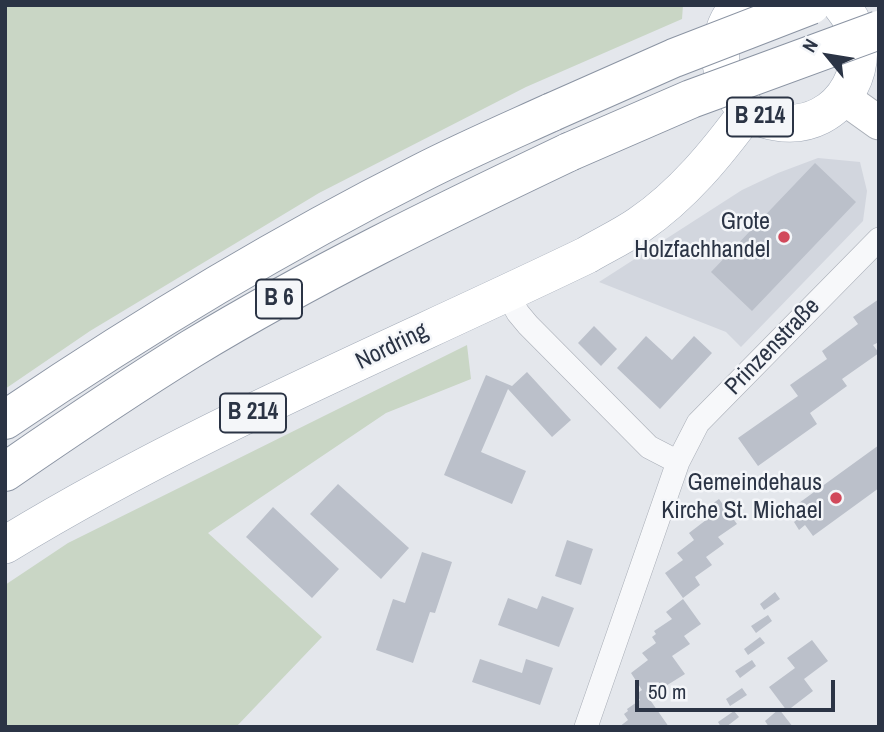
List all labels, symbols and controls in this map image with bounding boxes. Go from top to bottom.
north arrow [793,21,863,91]
text: N [796,34,824,57]
road number: B 214 [727,98,793,136]
place label: Grote Holzfachhandel [634,209,770,265]
marker: Grote Holzfachhandel [776,229,792,245]
road number: B 6 [256,280,302,318]
street label: Prinzenstraße [720,293,826,401]
street label: Nordring [351,317,433,377]
road number: B 214 [220,394,286,432]
place label: Gemeindehaus Kirche St. Michael [661,470,822,526]
marker: Gemeindehaus Kirche St. Michael [828,490,844,506]
scale bar [639,666,838,710]
text: 50 m [648,677,686,706]

